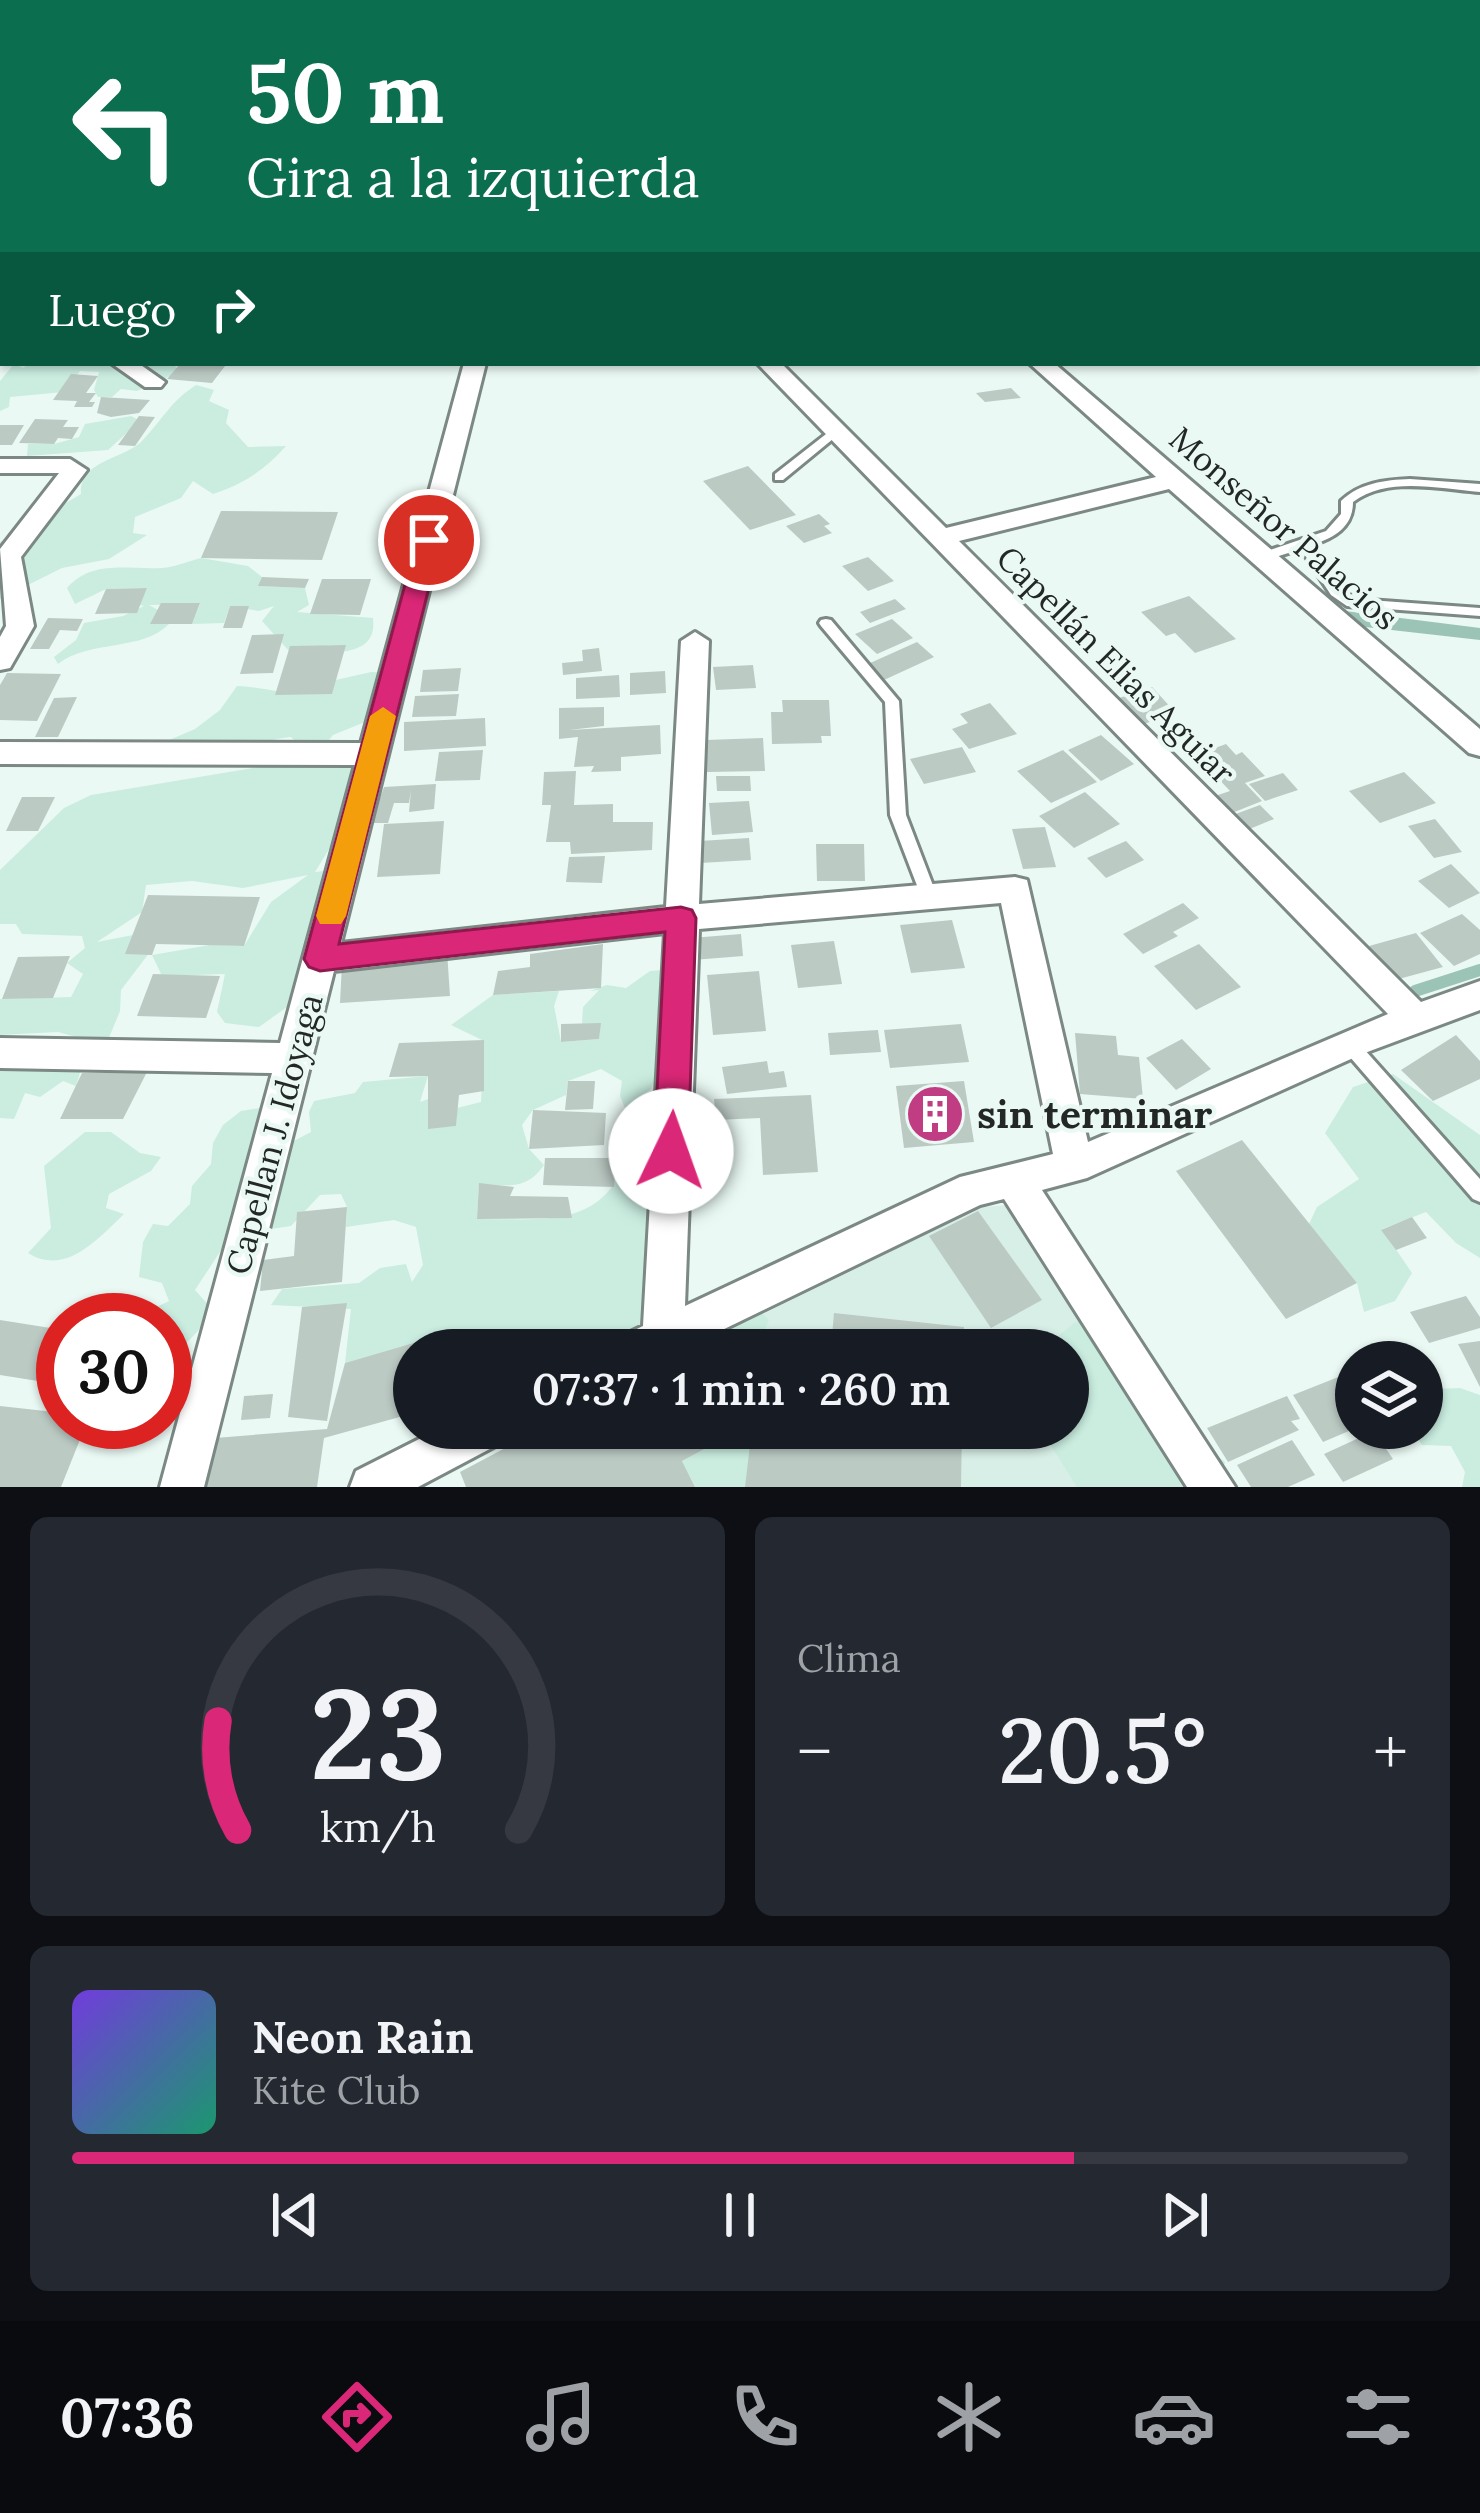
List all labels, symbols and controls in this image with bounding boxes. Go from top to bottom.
text: 50 m [246,38,444,146]
icon: left [48,48,204,204]
text: Gira a la izquierda [246,143,700,212]
icon: right [200,276,266,342]
text: Luego [48,281,176,338]
street label: Monseñor Palacios [1161,417,1407,639]
pin [378,489,480,591]
icon: arrive [396,507,462,573]
street label: Capellán Elias Aguiar [988,537,1245,794]
street label: Capellan J. Idoyaga [216,989,332,1279]
building icon: sin terminar [904,1083,966,1145]
position arrow [608,1088,734,1214]
place label: sin terminar [977,1089,1213,1139]
speed limit sign: 30 [36,1293,192,1449]
map controls [1335,1341,1443,1449]
button: layers [1335,1341,1443,1449]
text: 07:37 · 1 min · 260 m [532,1360,950,1417]
text: Clima [797,1633,901,1683]
text: 23 [309,1653,446,1813]
text: 20.5° [998,1692,1207,1808]
text: − [797,1709,832,1793]
text: + [1373,1709,1408,1793]
text: km/h [320,1798,435,1853]
text: Neon Rain [252,2008,474,2065]
text: Kite Club [252,2065,421,2115]
icon: previous [262,2182,328,2248]
icon: pause [707,2182,773,2248]
icon: next [1152,2182,1218,2248]
icon: directions [315,2375,399,2459]
icon: music [519,2375,603,2459]
icon: phone [723,2375,807,2459]
icon: climate [927,2375,1011,2459]
icon: car [1132,2375,1216,2459]
icon: filters [1336,2375,1420,2459]
text: 07:36 [60,2383,195,2452]

